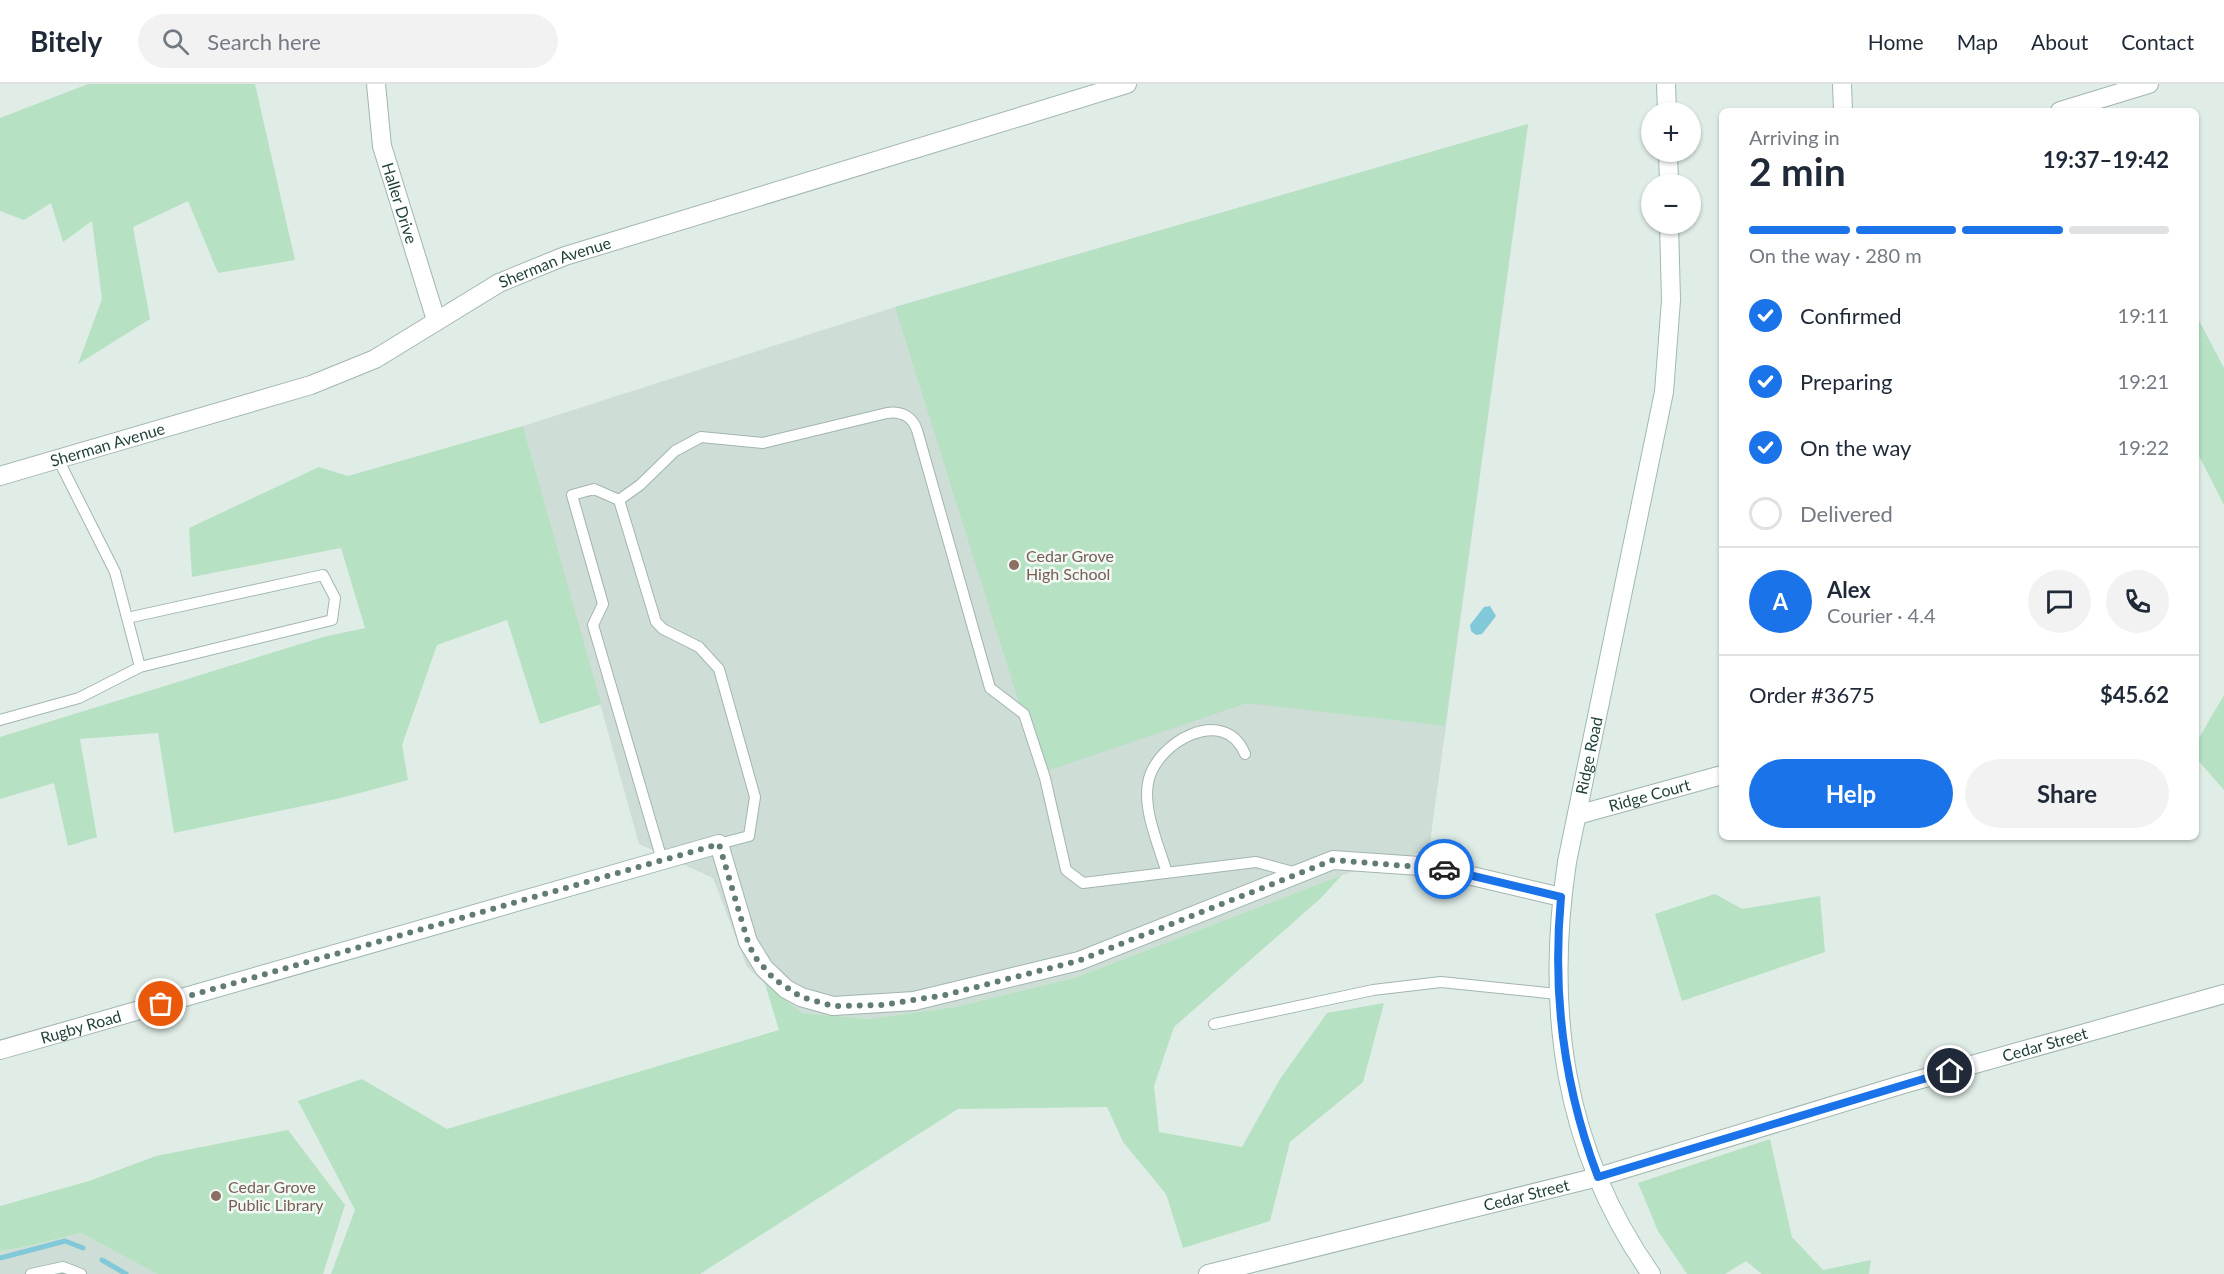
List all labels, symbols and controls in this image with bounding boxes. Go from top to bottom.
search box [138,14,558,68]
text: Bitely [30,24,102,58]
icon: search [159,25,192,58]
text: Search here [207,28,321,55]
text: Home [1868,29,1924,54]
text: Map [1957,29,1998,54]
text: About [2031,29,2088,54]
text: Contact [2121,29,2194,54]
map controls [1641,102,1701,234]
button: + [1641,102,1701,162]
text: Arriving in [1749,125,1840,149]
text: 19:37–19:42 [2043,146,2169,173]
text: 2 min [1749,148,1846,194]
street label: Haller Drive [379,160,422,246]
button: − [1641,174,1701,234]
street label: Sherman Avenue [495,233,613,291]
text: On the way · 280 m [1749,243,1922,267]
icon: check [1749,299,1782,332]
text: Confirmed [1800,302,1902,329]
text: 19:11 [2118,303,2169,327]
icon: check [1749,365,1782,398]
text: Preparing [1800,368,1892,395]
text: 19:21 [2118,369,2169,393]
street label: Sherman Avenue [48,418,167,470]
icon: check [1749,431,1782,464]
text: On the way [1800,434,1911,461]
text: 19:22 [2118,435,2169,459]
text: Delivered [1800,500,1893,527]
place label: Cedar Grove High School [1026,546,1114,583]
marker: Cedar Grove High School [1007,558,1021,572]
button: chat [2028,570,2091,633]
button: phone [2106,570,2169,633]
text: Alex [1827,576,1871,603]
text: A [1773,588,1788,615]
text: Courier · 4.4 [1827,603,1936,627]
text: Order #3675 [1749,681,1875,708]
text: $45.62 [2100,681,2169,708]
street label: Ridge Road [1571,715,1606,796]
button: Help [1749,759,1953,828]
button: Share [1965,759,2169,828]
street label: Ridge Court [1606,774,1692,815]
courier [1414,839,1474,899]
icon: car [1428,853,1461,886]
pin [135,978,186,1029]
icon: bag [144,987,177,1020]
street label: Rugby Road [38,1006,123,1047]
street label: Cedar Street [2000,1023,2090,1065]
pin [1924,1045,1975,1096]
icon: home [1933,1054,1966,1087]
street label: Cedar Street [1481,1174,1571,1214]
place label: Cedar Grove Public Library [228,1177,324,1214]
marker: Cedar Grove Public Library [209,1189,223,1203]

